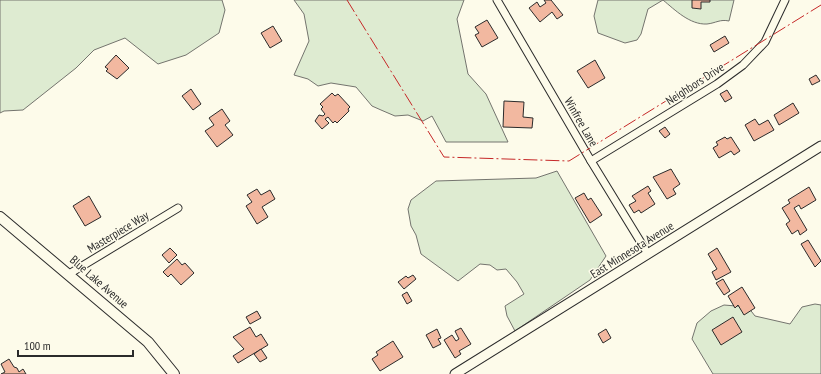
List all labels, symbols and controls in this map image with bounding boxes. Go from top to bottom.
street label: Neighbors Drive [663,59,727,108]
street label: Winfree Lane [561,94,602,149]
street label: Masterpiece Way [84,207,152,256]
street label: East Minnesota Avenue [587,218,676,281]
street label: Blue Lake Avenue [67,252,132,311]
scale bar [18,332,133,358]
text: 100 m [24,338,51,353]

